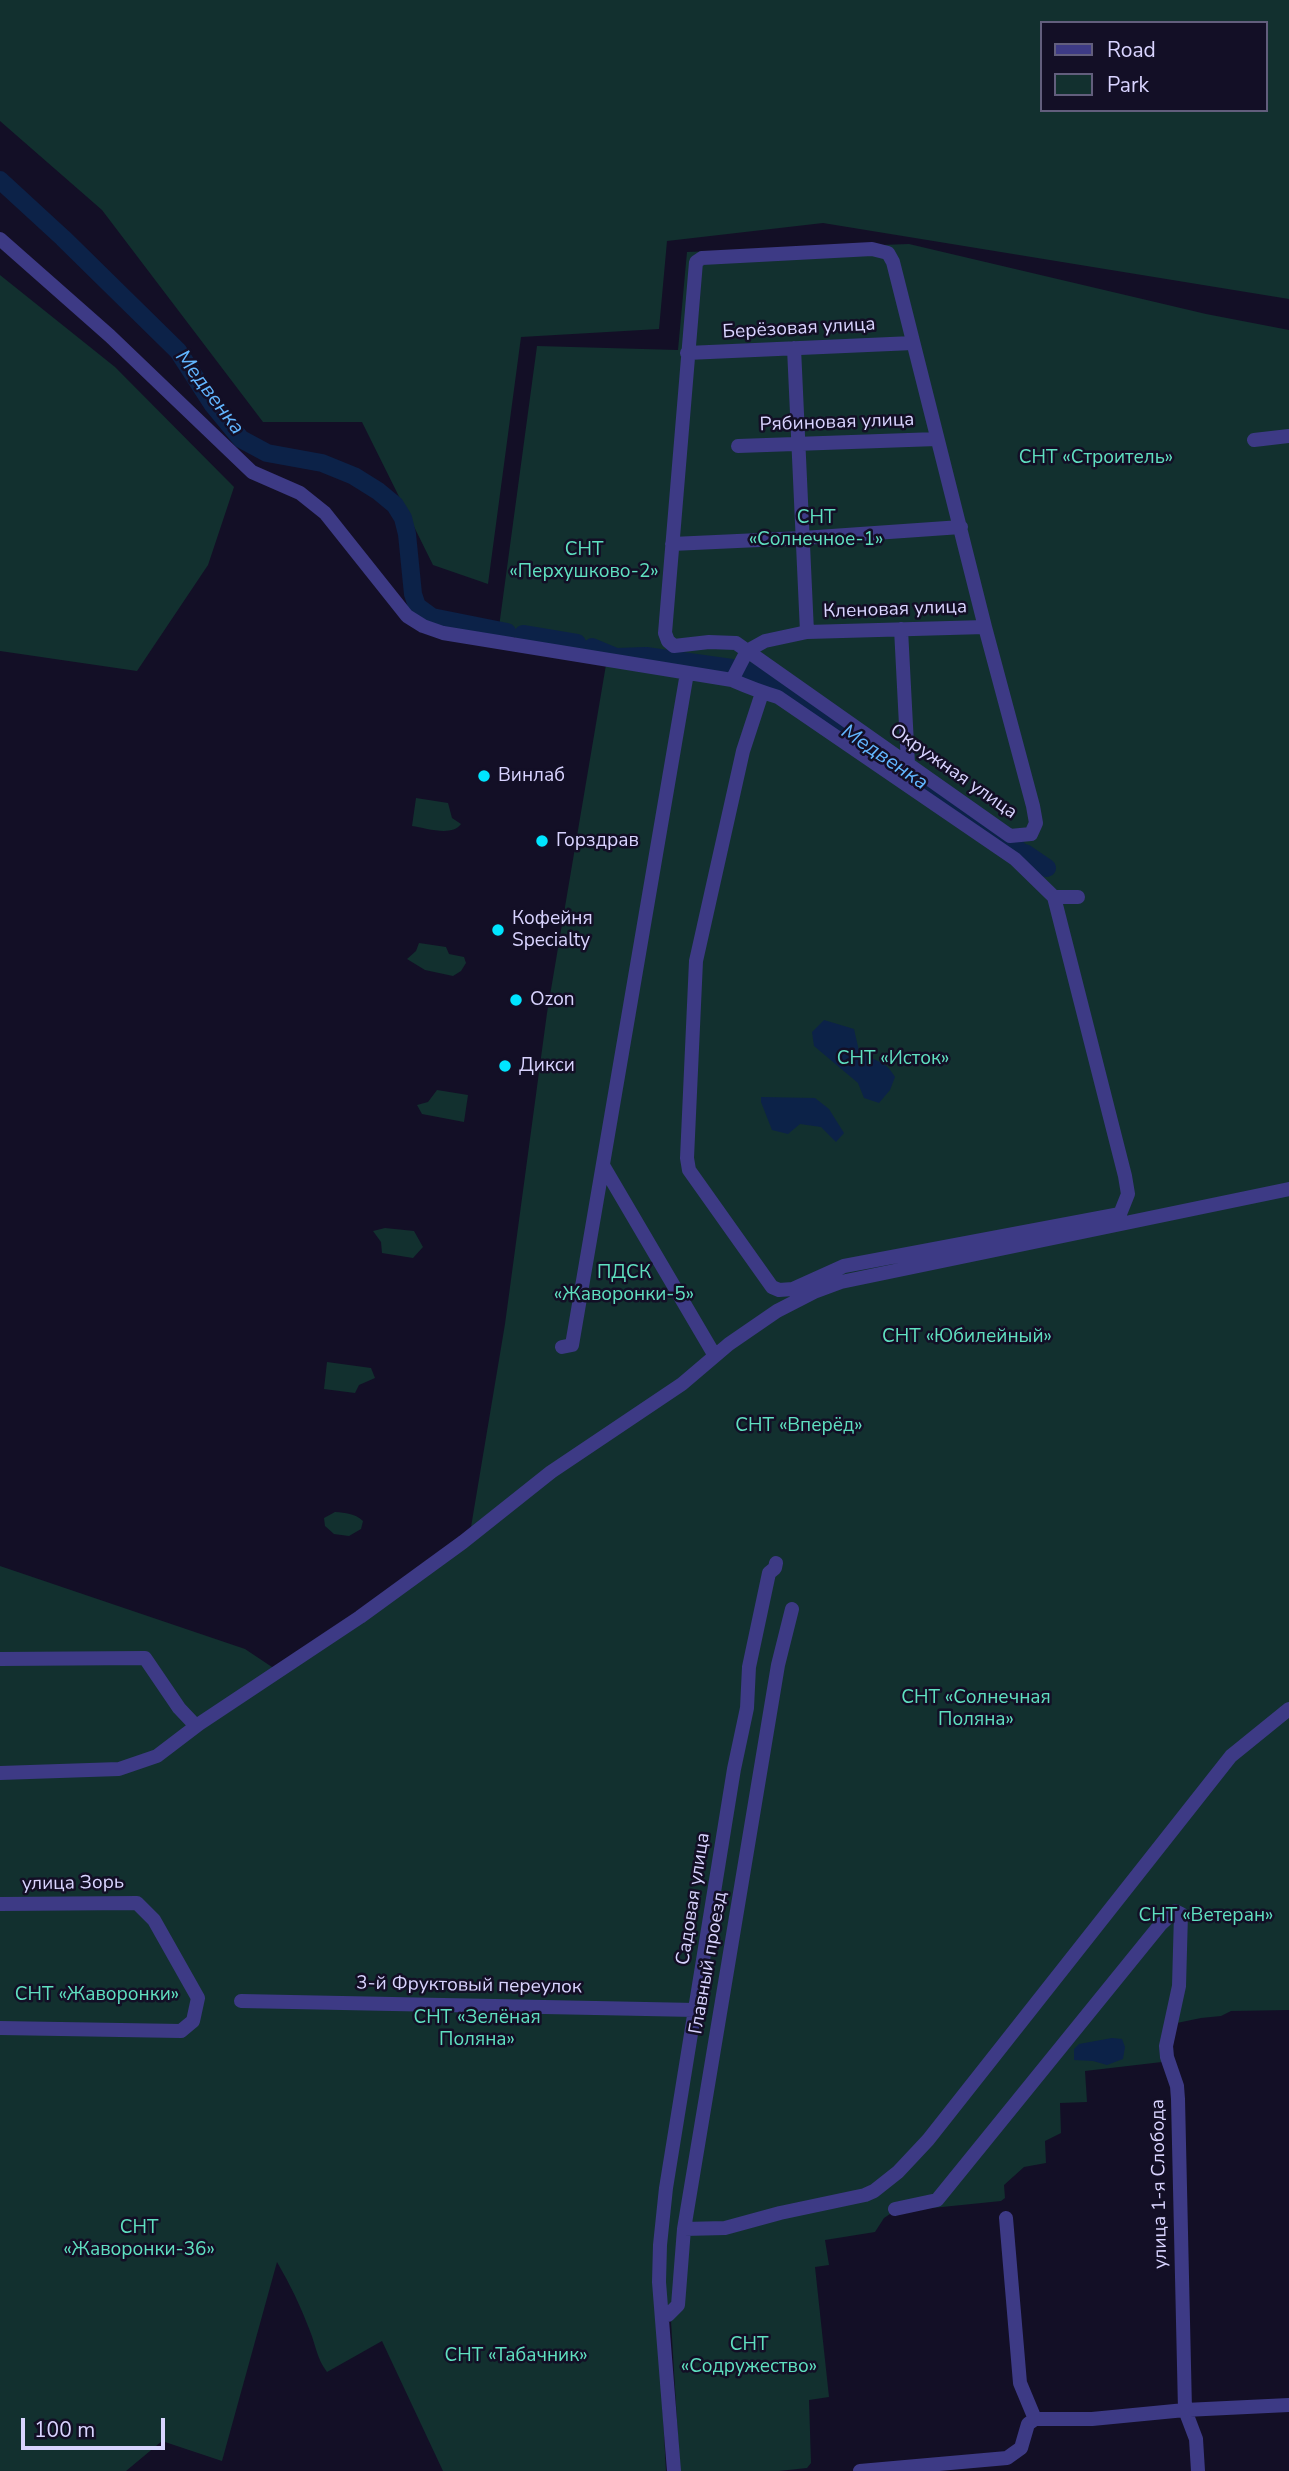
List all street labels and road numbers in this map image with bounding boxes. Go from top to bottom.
street label: Берёзовая улица [722,314,876,344]
street label: Рябиновая улица [759,409,915,437]
street label: Кленовая улица [823,596,967,624]
street label: Окружная улица [885,720,1021,824]
street label: Садовая улица [672,1831,716,1967]
street label: улица Зорь [22,1872,124,1896]
street label: Главный проезд [685,1890,733,2036]
street label: 3-й Фруктовый переулок [356,1973,582,1999]
street label: улица 1-я Слобода [1147,2099,1173,2269]

